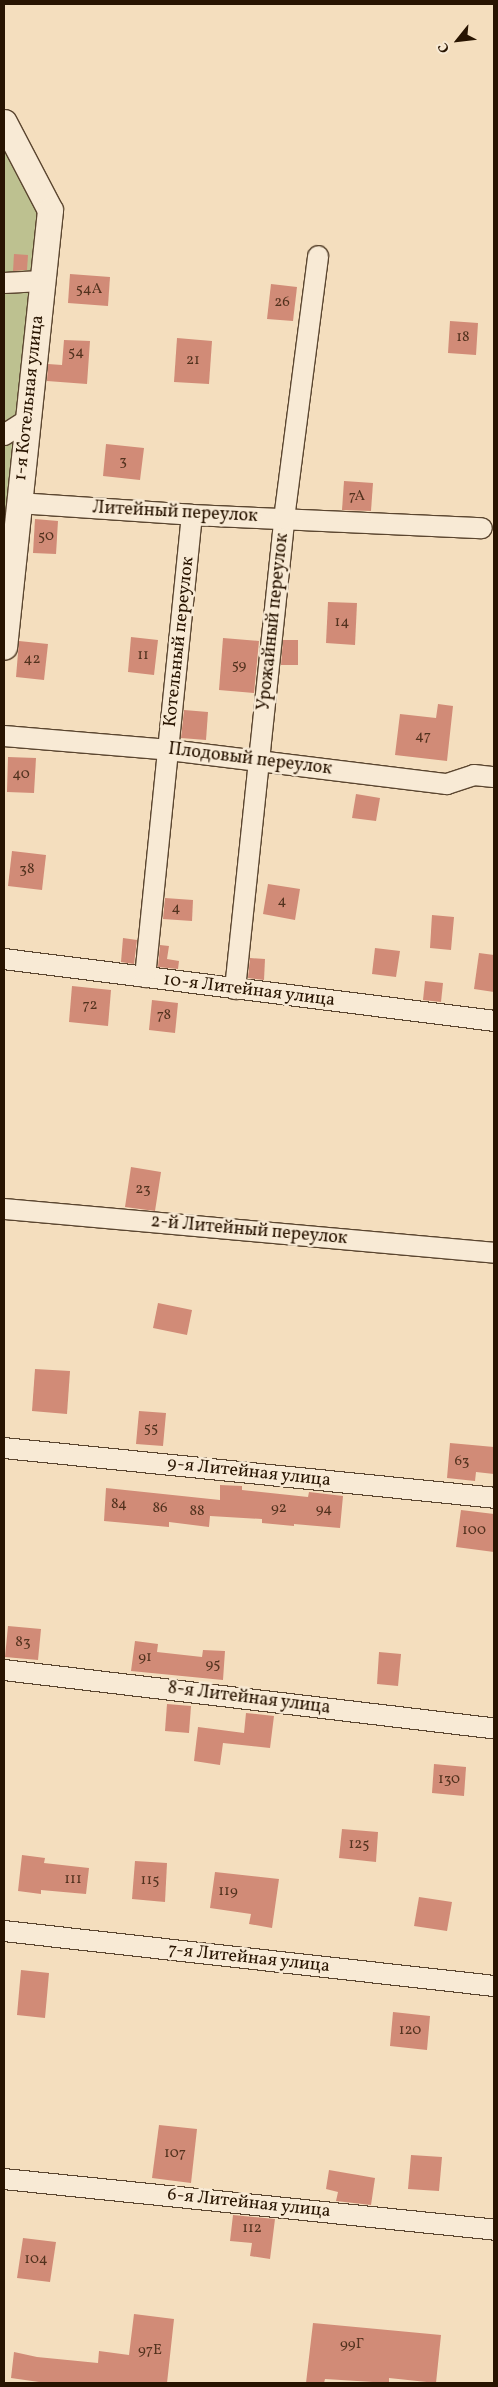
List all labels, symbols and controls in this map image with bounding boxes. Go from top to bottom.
north arrow [433,15,483,65]
text: С [434,39,455,56]
house number: 54А [76,281,102,299]
house number: 26 [274,294,290,312]
street label: 1-я Котельная улица [11,314,49,482]
house number: 18 [456,329,470,347]
house number: 54 [68,344,84,362]
house number: 21 [186,352,200,370]
house number: 3 [119,453,127,471]
house number: 7А [349,488,365,506]
street label: Литейный переулок [92,498,258,528]
house number: 50 [38,528,54,546]
street label: Урожайный переулок [254,532,294,712]
street label: Котельный переулок [160,556,200,728]
house number: 14 [335,614,349,632]
house number: 11 [137,647,149,665]
house number: 42 [23,651,41,669]
house number: 59 [232,657,246,675]
house number: 47 [415,728,431,746]
street label: Плодовый переулок [167,739,333,781]
house number: 40 [12,766,30,784]
house number: 38 [19,861,35,879]
house number: 4 [278,893,286,911]
house number: 4 [172,900,180,918]
street label: 10-я Литейная улица [162,970,336,1012]
house number: 72 [82,997,98,1015]
house number: 78 [157,1007,171,1025]
house number: 23 [135,1181,151,1199]
street label: 2-й Литейный переулок [150,1212,348,1250]
house number: 55 [144,1420,158,1438]
house number: 63 [454,1453,470,1471]
street label: 9-я Литейная улица [166,1454,332,1492]
house number: 84 [111,1496,127,1514]
house number: 86 [152,1500,168,1518]
house number: 92 [271,1500,287,1518]
house number: 94 [316,1501,332,1519]
house number: 88 [189,1503,205,1521]
house number: 100 [462,1522,486,1540]
house number: 83 [15,1634,31,1652]
house number: 91 [138,1649,152,1667]
house number: 95 [206,1656,220,1674]
street label: 8-я Литейная улица [166,1678,332,1720]
house number: 130 [438,1771,460,1789]
house number: 125 [348,1836,370,1854]
house number: 111 [64,1871,82,1889]
house number: 115 [141,1872,159,1890]
house number: 119 [218,1883,238,1901]
street label: 7-я Литейная улица [167,1940,331,1978]
house number: 120 [399,2022,421,2040]
house number: 107 [164,2145,186,2163]
street label: 6-я Литейная улица [166,2185,332,2223]
house number: 112 [242,2220,262,2238]
house number: 104 [24,2251,48,2269]
house number: 99Г [340,2336,364,2354]
house number: 97Е [138,2342,162,2360]

